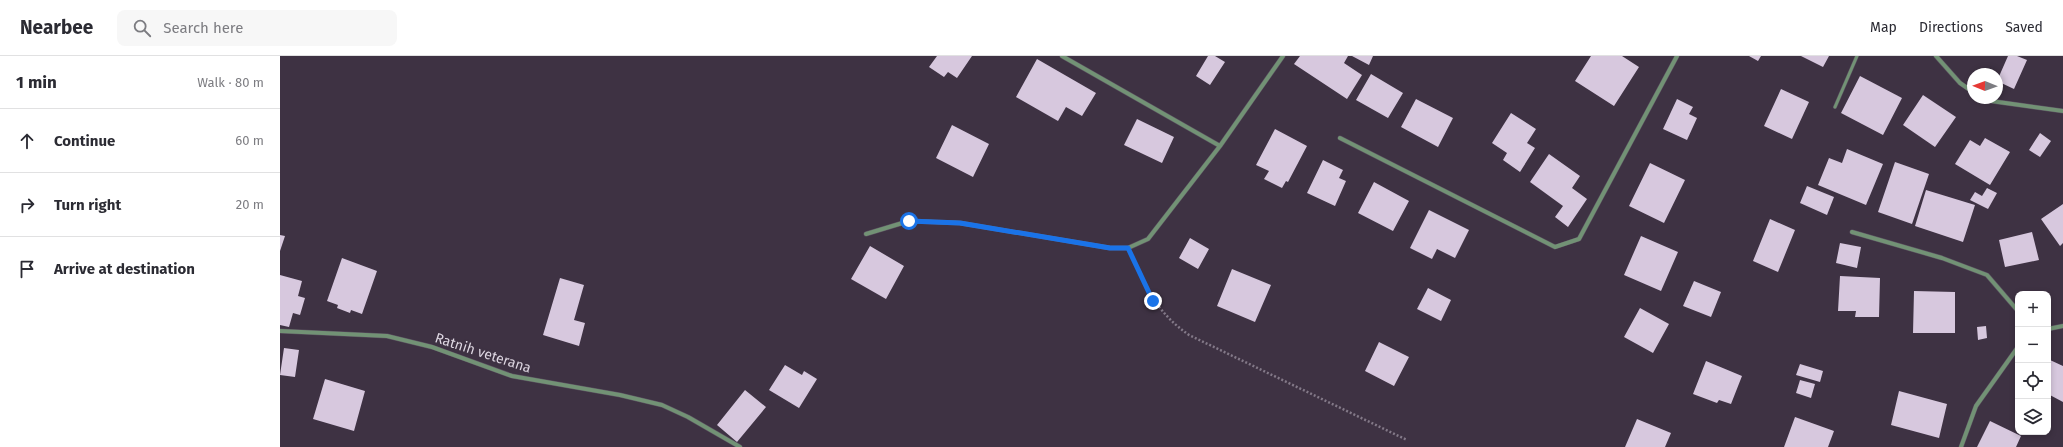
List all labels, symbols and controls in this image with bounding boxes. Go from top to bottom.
search box [117,10,397,46]
text: Nearbee [20,16,93,39]
icon: search [131,17,153,39]
text: Search here [163,19,243,37]
text: Map [1870,19,1897,36]
text: Directions [1919,19,1983,36]
text: Saved [2005,19,2043,36]
north arrow [1967,68,2003,104]
text: 1 min [16,72,57,93]
text: Walk · 80 m [197,75,264,90]
icon: ahead [16,130,38,152]
text: Continue [54,132,115,150]
text: 60 m [235,133,264,148]
icon: right [16,194,38,216]
text: Turn right [54,196,121,214]
text: 20 m [236,197,264,212]
route start [900,212,918,230]
icon: arrive [16,258,38,280]
text: Arrive at destination [54,260,195,278]
map controls [2015,291,2051,435]
button: + [2015,291,2051,327]
route end [1144,292,1162,310]
button: − [2015,327,2051,363]
street label: Ratnih veterana [433,329,533,377]
button: locate [2015,363,2051,399]
button: layers [2015,399,2051,435]

